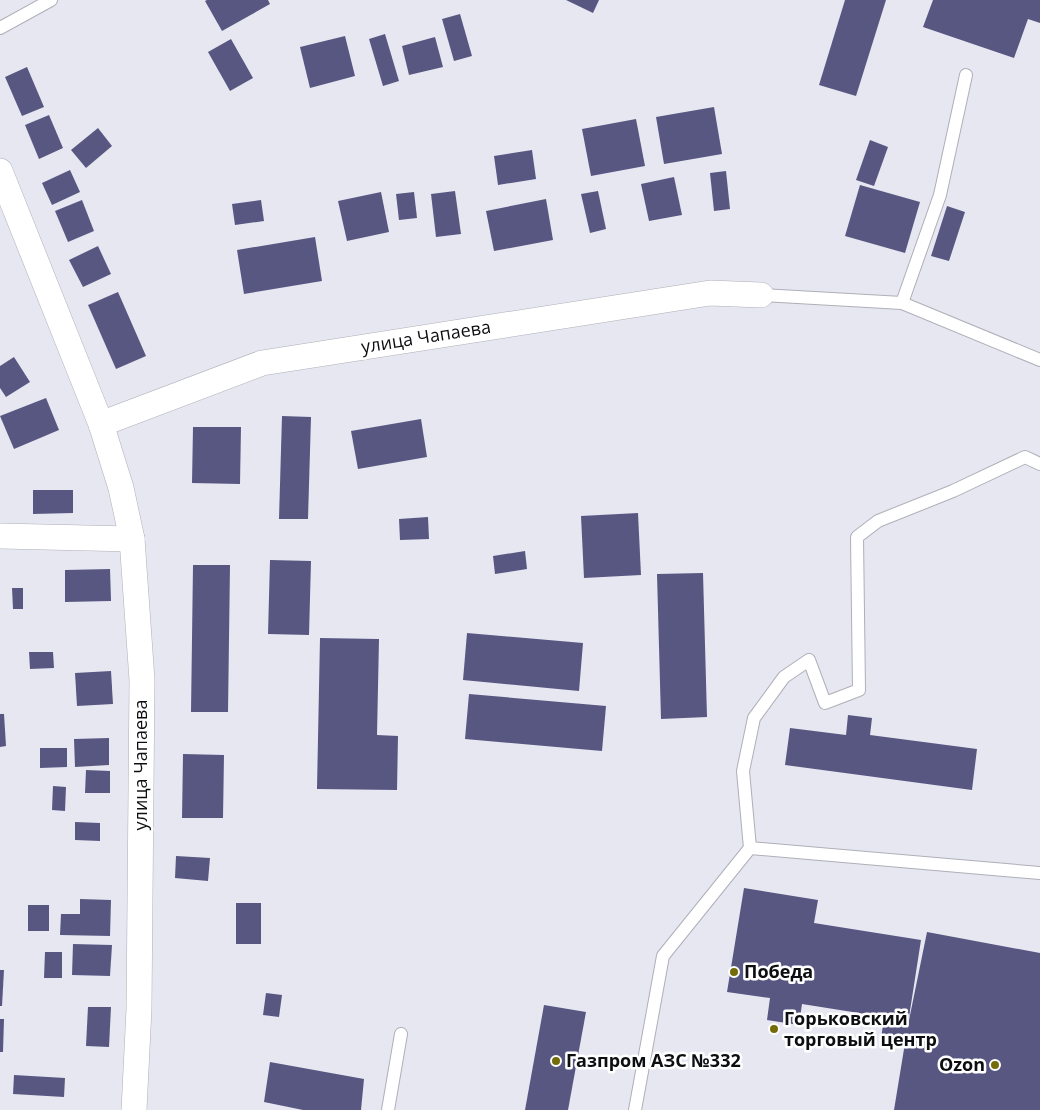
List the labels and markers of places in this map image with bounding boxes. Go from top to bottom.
place label: Победа [744,959,813,983]
marker: Победа [728,966,740,978]
place label: Горьковский торговый центр [784,1006,937,1051]
marker: Горьковский торговый центр [768,1023,780,1035]
place label: Газпром АЗС №332 [566,1048,741,1072]
place label: Ozon [939,1052,985,1076]
marker: Газпром АЗС №332 [550,1055,562,1067]
marker: Ozon [989,1059,1001,1071]

